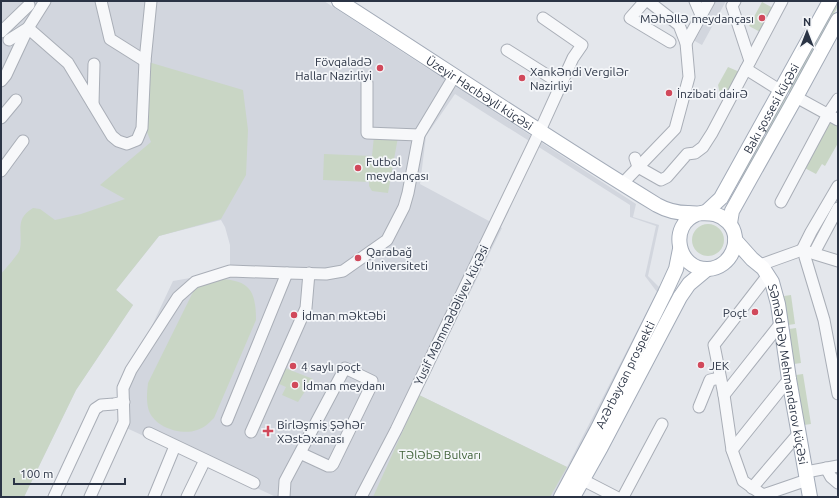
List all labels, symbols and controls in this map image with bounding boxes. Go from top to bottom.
place label: Məhəllə meydançası [640,12,754,25]
north arrow [787,12,827,52]
marker: Məhəllə meydançası [757,13,767,23]
text: N [803,16,811,28]
street label: Üzeyir Hacıbəyli küçəsi [424,53,536,132]
place label: Fövqaladə Hallar Nazirliyi [295,55,372,82]
street label: Bakı şossesi küçəsi [741,61,801,156]
marker: Fövqaladə Hallar Nazirliyi [375,63,385,73]
place label: Xankəndi Vergilər Nazirliyi [530,65,629,92]
marker: Xankəndi Vergilər Nazirliyi [517,73,527,83]
place label: İnzibati dairə [677,87,748,100]
marker: İnzibati dairə [664,88,674,98]
place label: Futbol meydançası [366,155,429,182]
marker: Futbol meydançası [353,163,363,173]
street label: Yusif Məmmədəliyev küçəsi [411,243,491,387]
place label: Qarabağ Universiteti [366,245,428,272]
marker: Qarabağ Universiteti [353,253,363,263]
street label: Səməd bəy Mehmandarov küçəsi [766,282,811,465]
place label: Poçt [723,306,747,319]
marker: Poçt [750,307,760,317]
place label: İdman məktəbi [302,309,386,322]
marker: İdman məktəbi [289,310,299,320]
street label: Azərbaycan prospekti [593,319,657,430]
place label: JEK [709,359,730,372]
place label: 4 saylı poçt [301,360,361,373]
marker: JEK [696,360,706,370]
marker: 4 saylı poçt [288,361,298,371]
place label: İdman meydanı [303,379,385,392]
marker: İdman meydanı [290,380,300,390]
place label: Birləşmiş Şəhər Xəstəxanası [277,418,365,445]
marker: Birləşmiş Şəhər Xəstəxanası [262,425,274,437]
park label: Tələbə Bulvarı [399,448,481,461]
scale bar [14,460,125,486]
text: 100 m [20,467,53,480]

